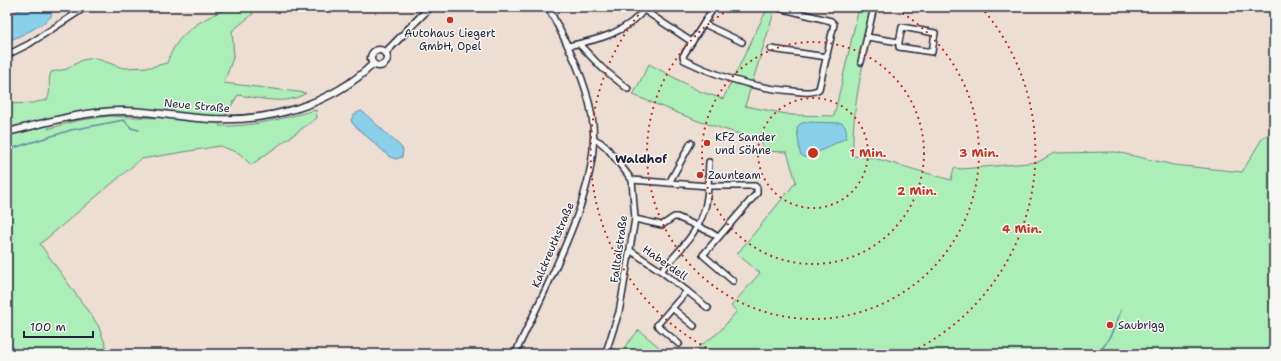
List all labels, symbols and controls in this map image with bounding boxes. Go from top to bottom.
marker: Autohaus Liegert GmbH, Opel [445,15,455,25]
place label: Autohaus Liegert GmbH, Opel [404,26,496,54]
street label: Neue Straße [163,96,231,116]
place label: KFZ Sander und Söhne [715,130,776,158]
marker: KFZ Sander und Söhne [702,138,712,148]
text: 1 Min. [849,145,887,161]
text: 3 Min. [959,145,999,161]
centre of rings [806,146,820,160]
district label: Waldhof [615,151,667,167]
place label: Zaunteam [708,168,761,183]
marker: Zaunteam [695,170,705,180]
text: 2 Min. [897,183,937,199]
street label: Kalckreuthstraße [528,200,578,290]
street label: Falltalstraße [607,214,631,284]
text: 4 Min. [1002,221,1042,237]
street label: Haberdell [640,242,691,284]
scale bar [24,313,93,339]
place label: Saubrigg [1118,318,1165,333]
text: 100 m [30,319,66,335]
marker: Saubrigg [1105,320,1115,330]

